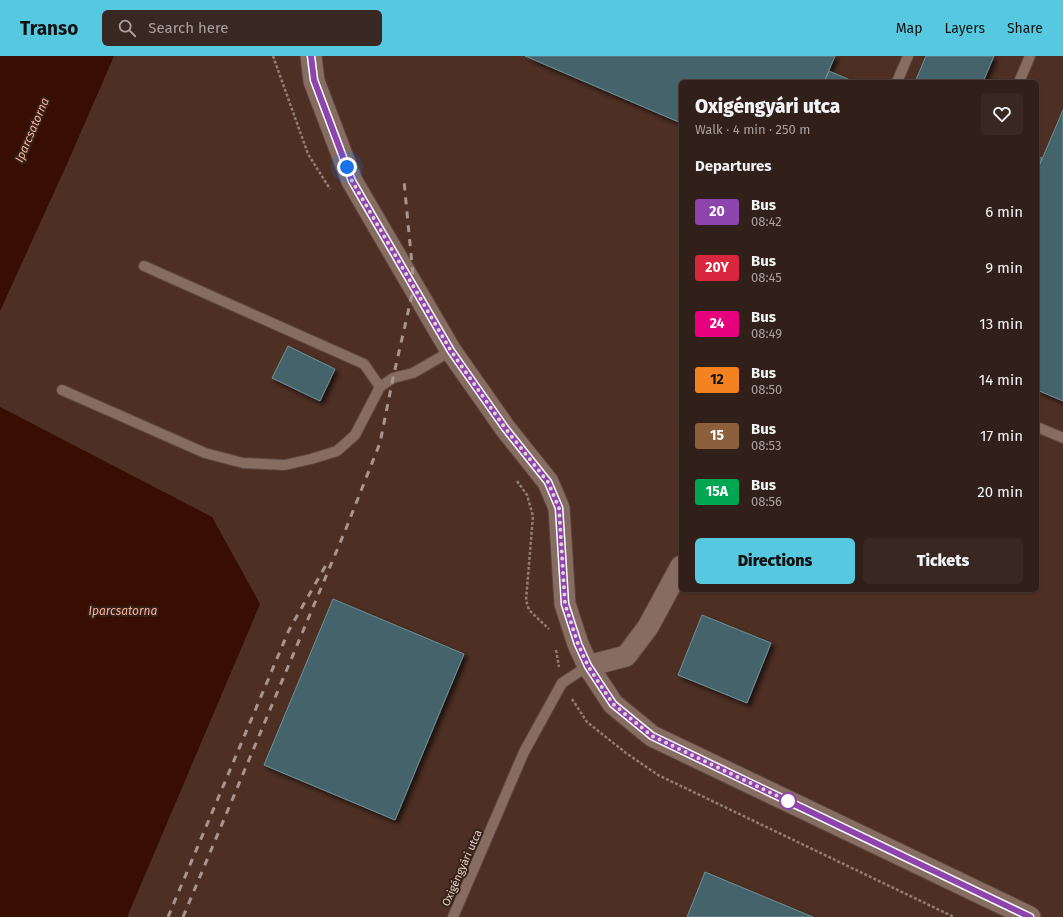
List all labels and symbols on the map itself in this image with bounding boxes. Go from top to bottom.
water label: Iparcsatorna [12,95,52,164]
your location [337,157,357,177]
water label: Iparcsatorna [89,604,158,618]
unlabelled marker [779,792,797,810]
street label: Oxigéngyári utca [439,828,485,908]

